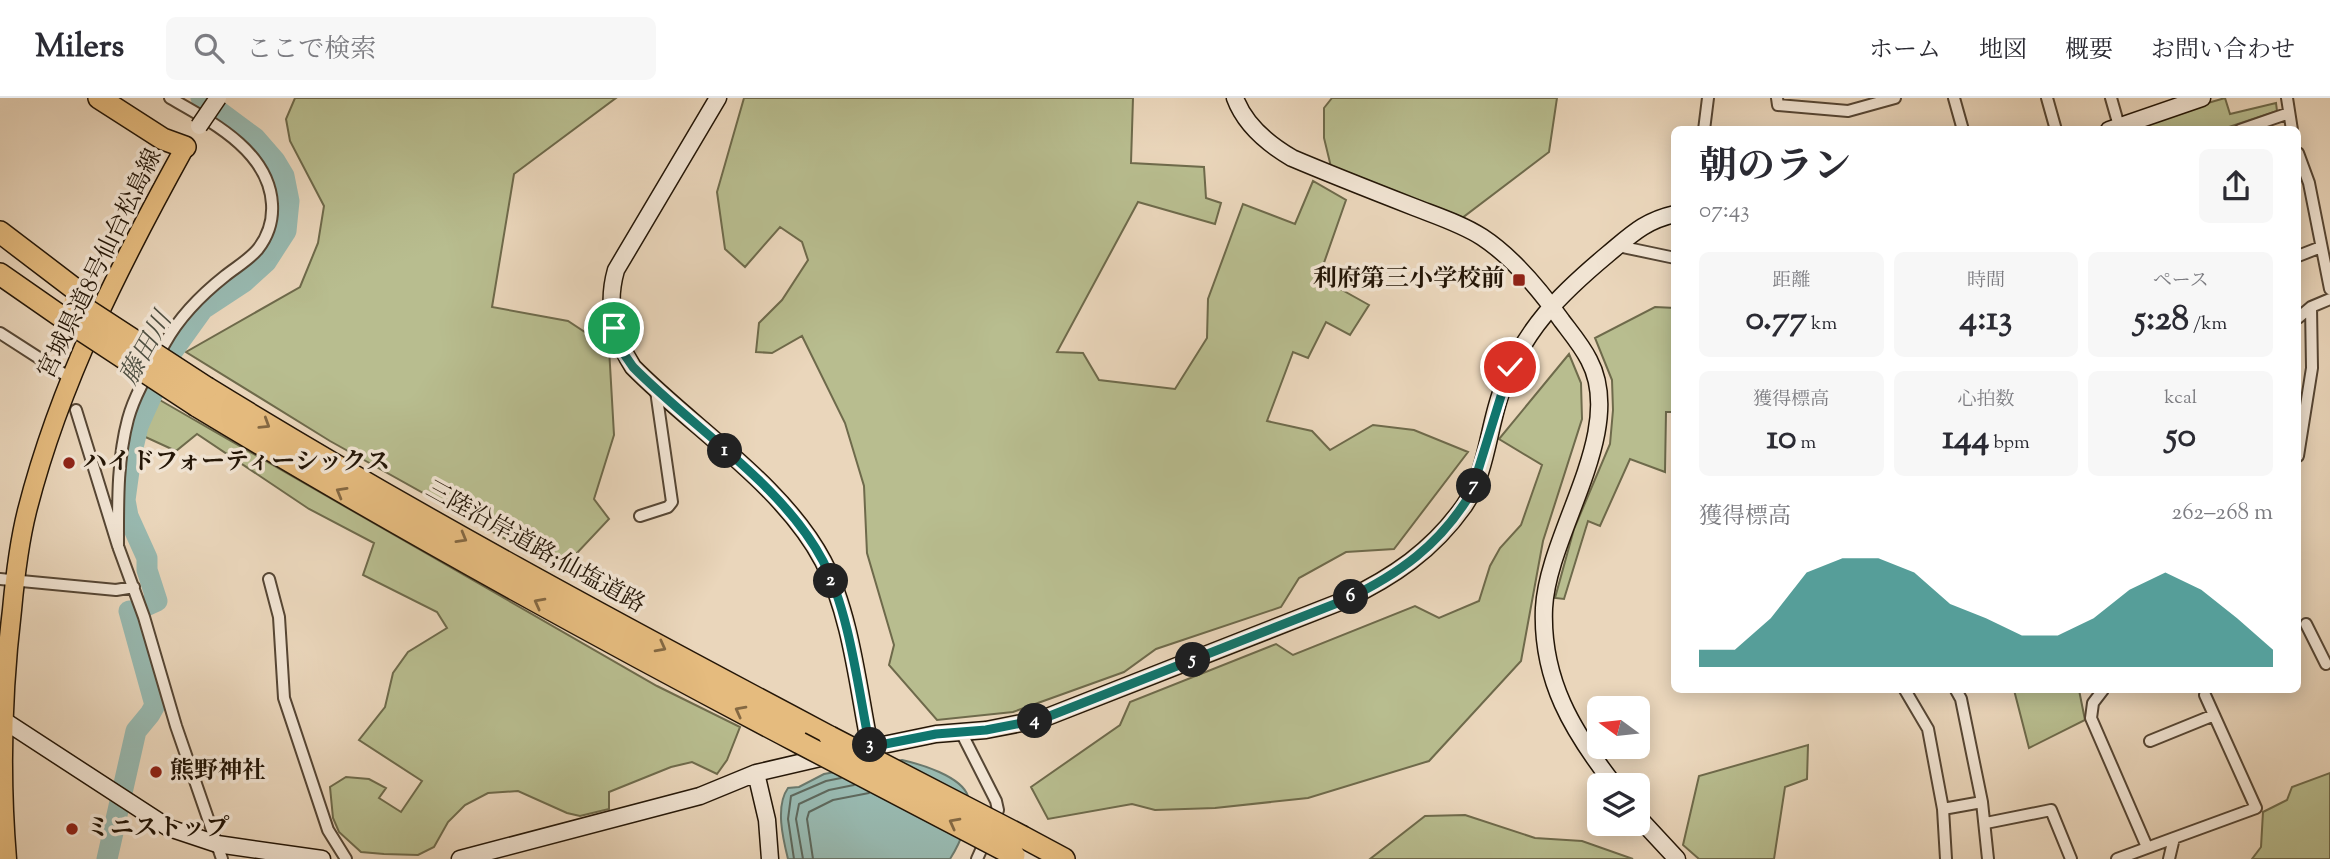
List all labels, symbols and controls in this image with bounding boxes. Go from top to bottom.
search box [166,17,656,80]
text: Milers [35,24,124,72]
icon: search [190,29,228,67]
text: ここで検索 [246,32,376,69]
text: ホーム [1869,34,1941,68]
text: 地図 [1979,34,2027,68]
text: 概要 [2065,34,2113,68]
text: お問い合わせ [2151,34,2295,68]
text: 朝のラン [1699,142,1851,196]
street label: 宮城県道8号仙台松島線 [30,143,172,385]
button: share [2199,149,2273,223]
text: 07:43 [1699,195,1750,228]
place label: 利府第三小学校前 [1313,263,1505,297]
text: 距離 [1772,268,1810,295]
text: 時間 [1967,268,2005,295]
text: ペース [2153,268,2209,295]
marker: 利府第三小学校前 [1511,272,1527,288]
text: 0.77 [1746,295,1807,346]
text: 4:13 [1960,295,2012,346]
text: 5:28 [2134,295,2189,346]
pin [584,298,644,358]
water label: 藤田川 [112,303,184,392]
icon: arrive [595,309,633,347]
text: km [1807,311,1837,338]
text: /km [2189,311,2227,338]
pin [1480,337,1540,397]
icon: check [1491,348,1529,386]
text: kcal [2164,385,2197,412]
text: 獲得標高 [1753,387,1829,414]
text: 心拍数 [1957,387,2015,414]
text: 50 [2165,412,2196,463]
text: 10 [1766,414,1796,465]
text: 144 [1942,414,1989,465]
one-way arrow [257,415,270,428]
text: m [1796,430,1816,457]
text: bpm [1989,430,2030,457]
pin: 1 [708,434,742,468]
text: 1 [721,437,728,464]
place label: ハイドフォーティーシックス [83,446,390,480]
marker: ハイドフォーティーシックス [61,455,77,471]
pin: 7 [1456,468,1492,504]
text: 7 [1469,472,1478,499]
street label: 三陸沿岸道路;仙塩道路 [419,473,651,623]
one-way arrow [336,487,348,500]
text: 262–268 m [2171,497,2273,530]
text: 獲得標高 [1699,501,1791,534]
one-way arrow [454,530,467,543]
pin: 2 [814,564,848,598]
text: 2 [826,567,835,594]
pin: 6 [1334,580,1368,614]
text: 6 [1346,583,1355,610]
one-way arrow [534,598,546,612]
one-way arrow [654,639,666,652]
pin: 5 [1176,642,1210,678]
text: 5 [1189,646,1196,673]
north arrow [1587,696,1650,760]
map controls [1587,696,1650,836]
pin: 4 [1018,704,1052,738]
one-way arrow [734,706,747,719]
text: 4 [1030,707,1039,734]
pin: 3 [852,728,888,762]
text: 3 [866,731,873,758]
place label: 熊野神社 [170,755,266,789]
marker: 熊野神社 [148,764,164,780]
button: layers [1587,773,1650,836]
place label: ミニストップ [86,812,230,846]
one-way arrow [949,818,961,832]
marker: ミニストップ [64,821,80,837]

